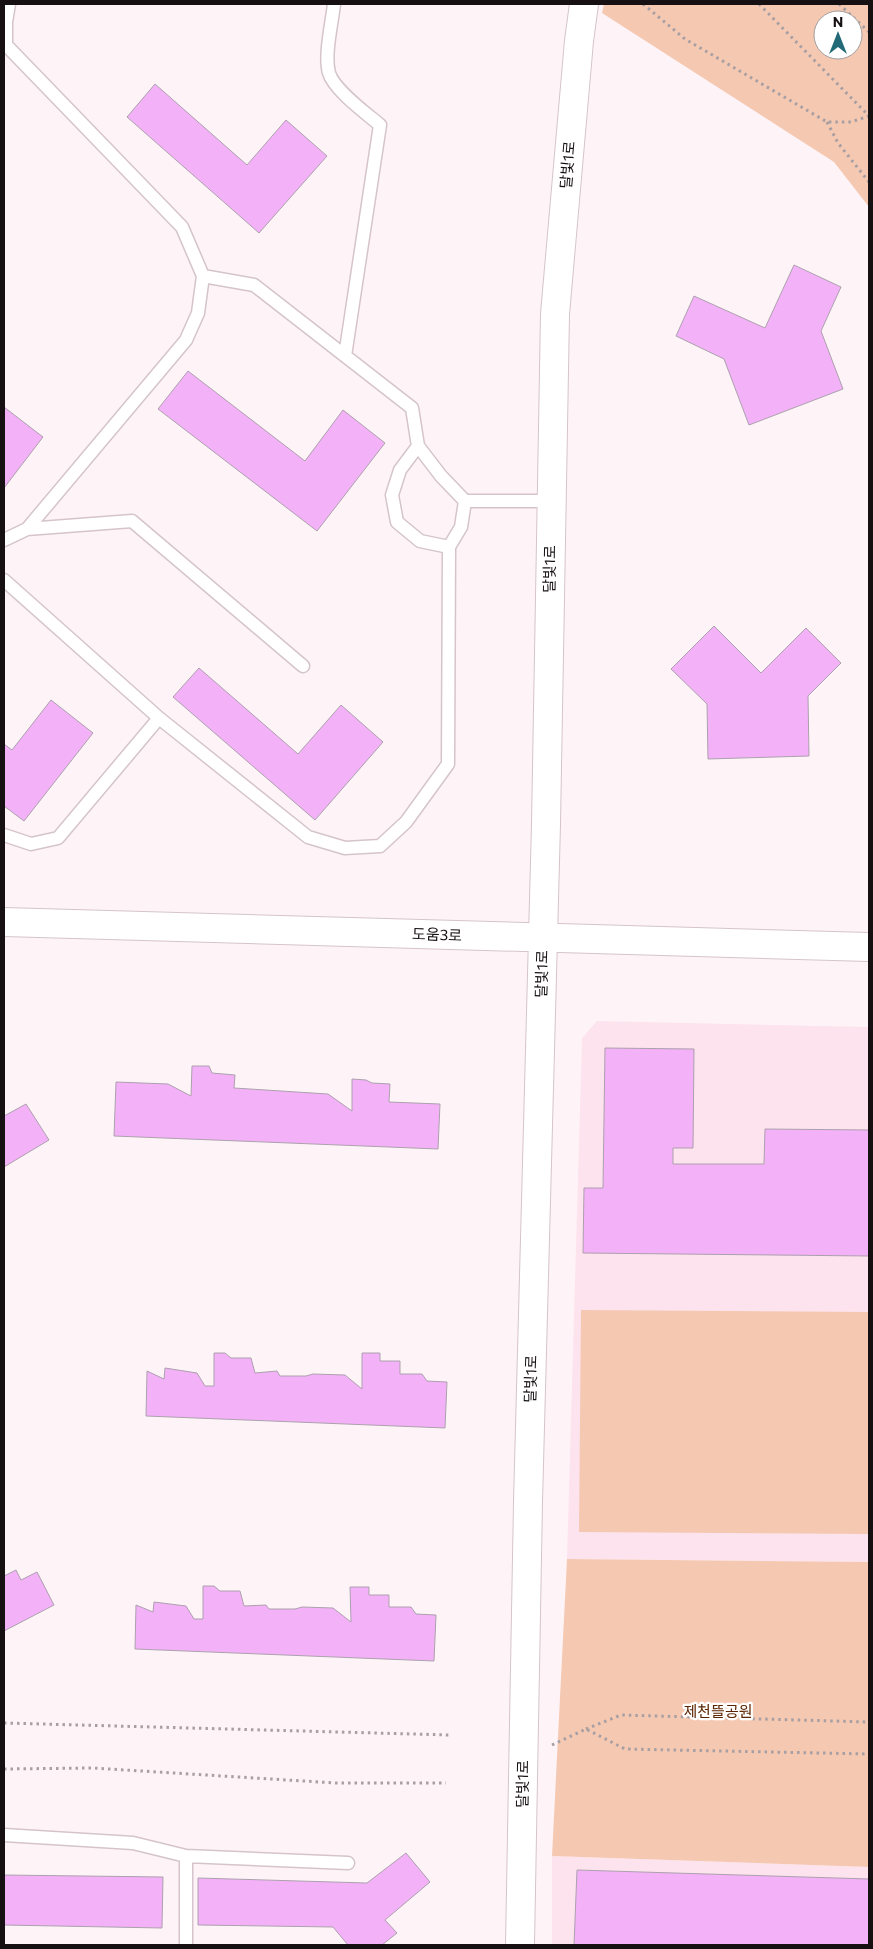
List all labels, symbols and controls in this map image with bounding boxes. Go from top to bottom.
north arrow [813,10,863,60]
text: N [833,13,843,30]
street label: 달빛1로 [556,140,578,190]
street label: 달빛1로 [540,545,558,593]
street label: 도움3로 [412,924,462,944]
street label: 달빛1로 [531,950,551,998]
street label: 달빛1로 [520,1355,540,1403]
park label: 제천뜰공원 [683,1702,753,1720]
street label: 달빛1로 [513,1760,531,1808]

